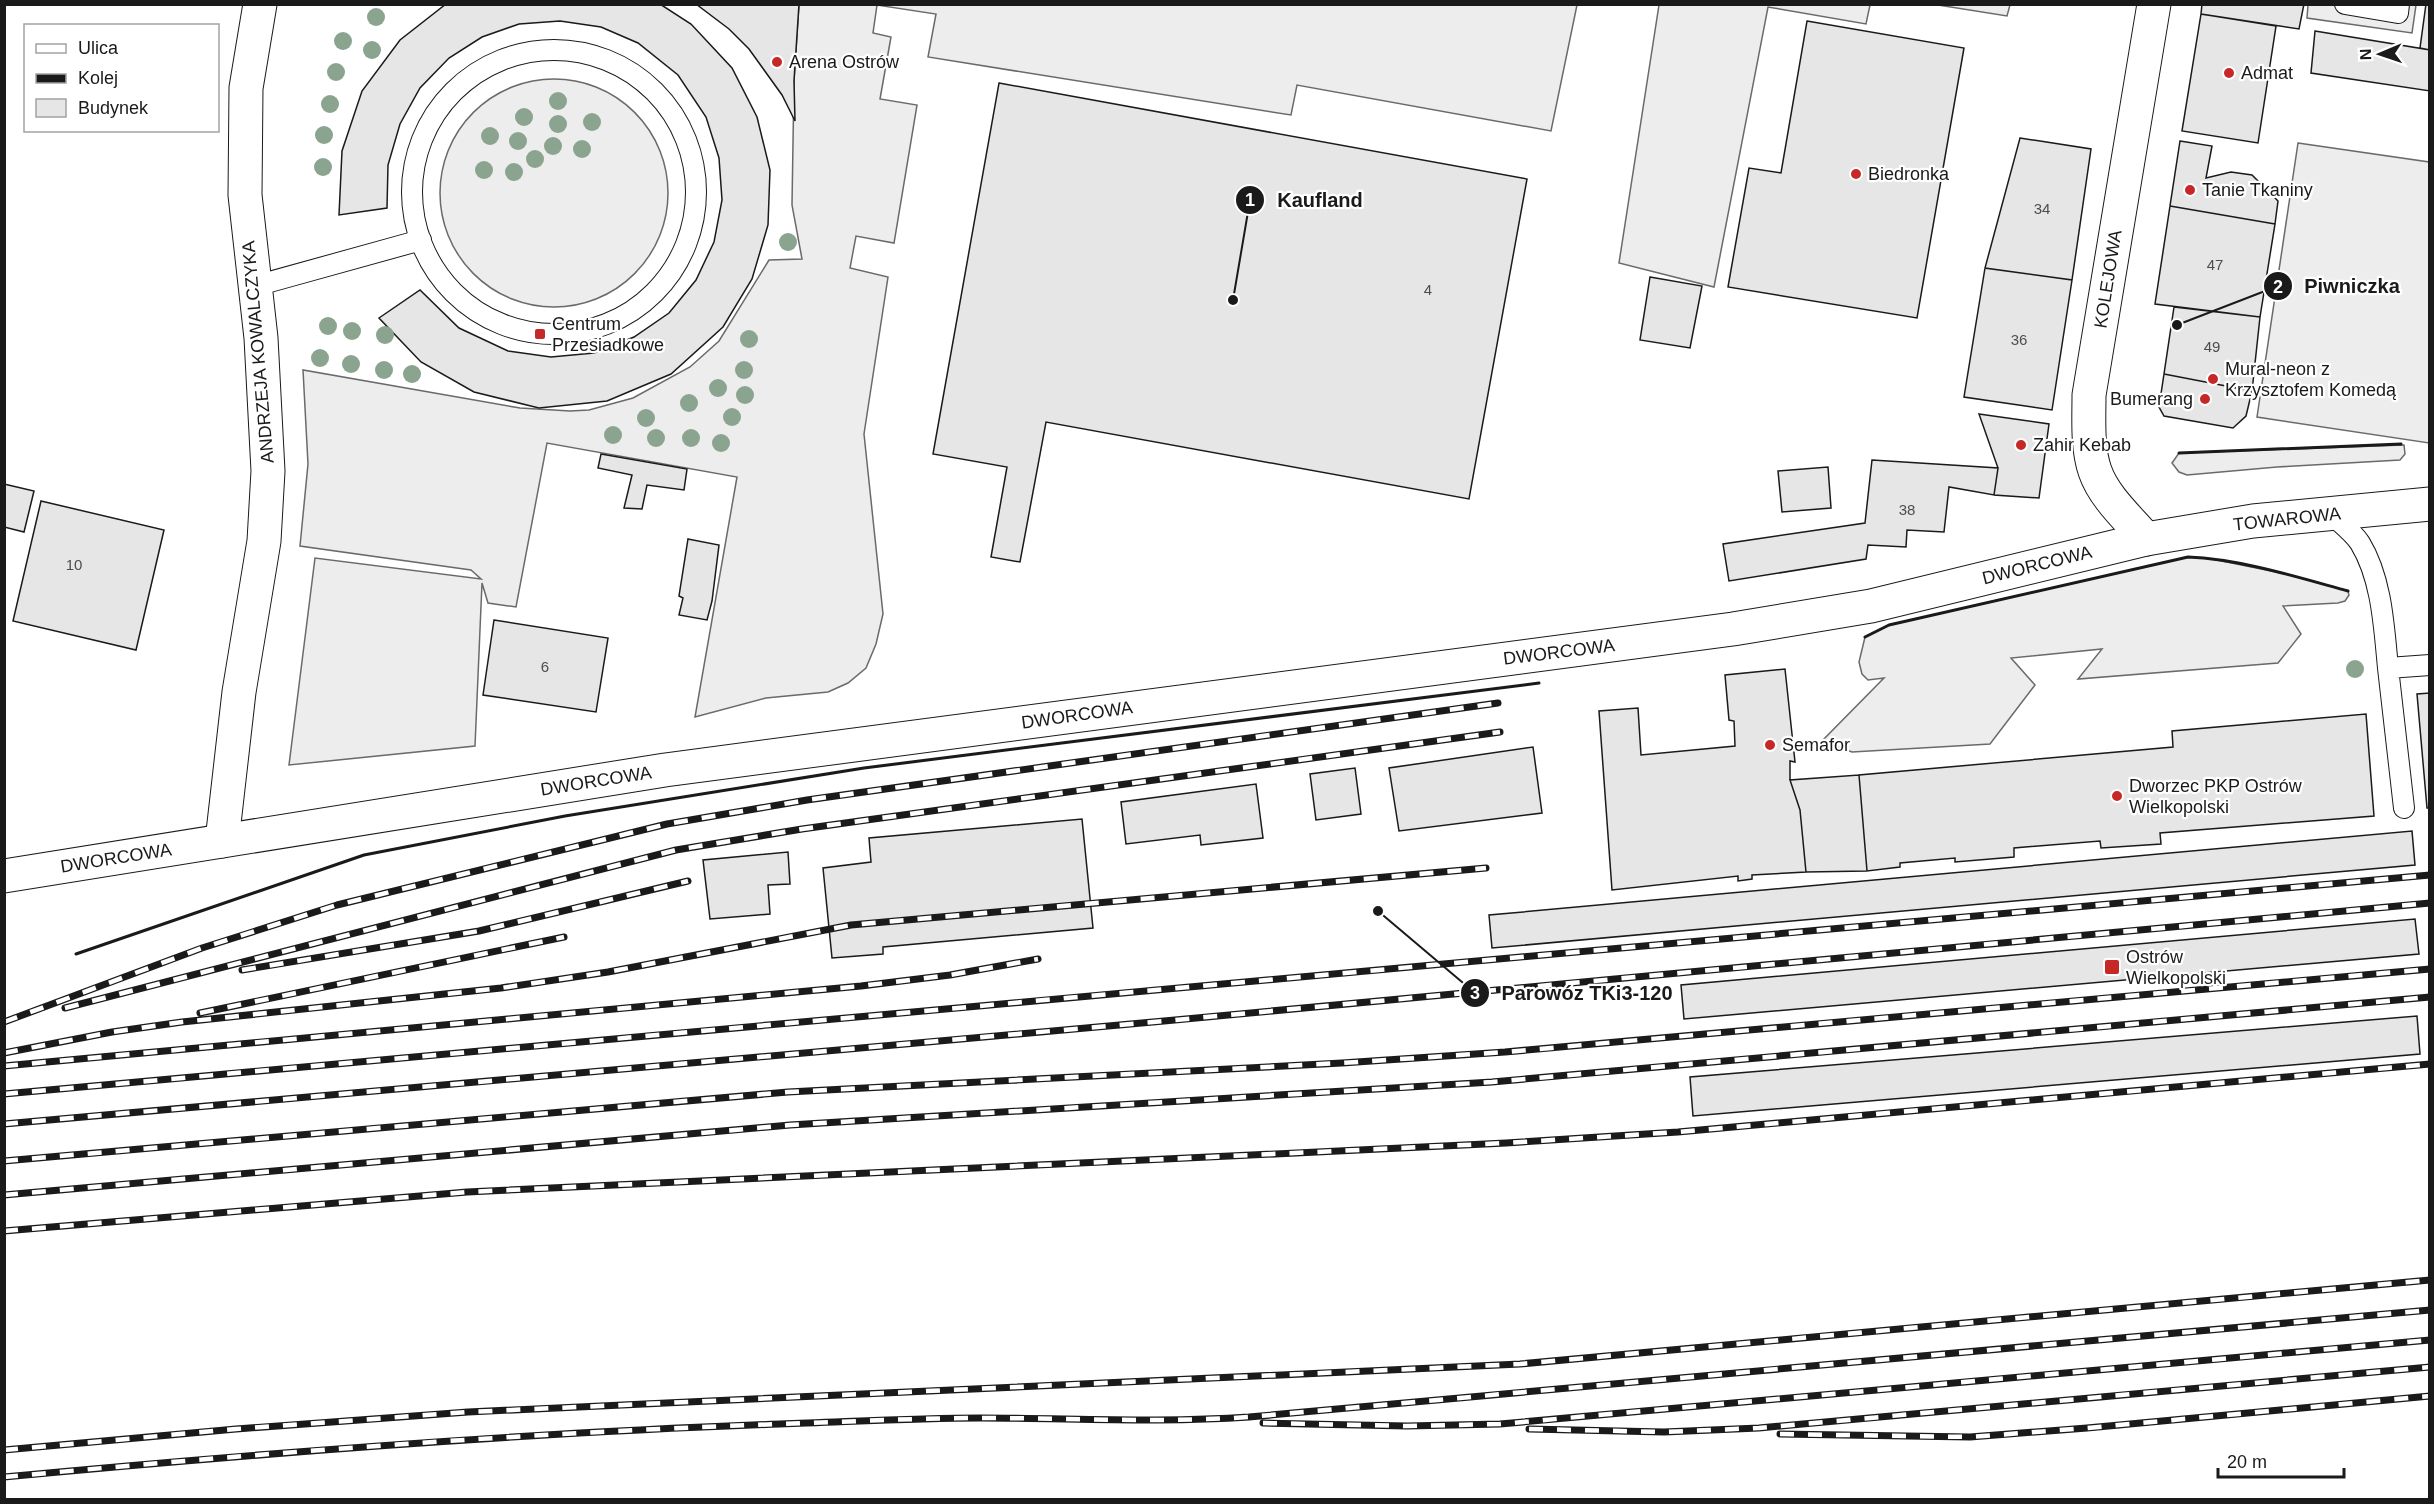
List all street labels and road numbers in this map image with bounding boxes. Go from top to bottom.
street label: KOLEJOWA [2090,228,2126,330]
street label: ANDRZEJA KOWALCZYKA [238,240,278,464]
street label: TOWAROWA [2232,503,2342,535]
street label: DWORCOWA [1980,542,2094,588]
street label: DWORCOWA [1502,635,1616,669]
street label: DWORCOWA [1020,697,1134,733]
street label: DWORCOWA [539,762,653,800]
street label: DWORCOWA [59,839,173,877]

